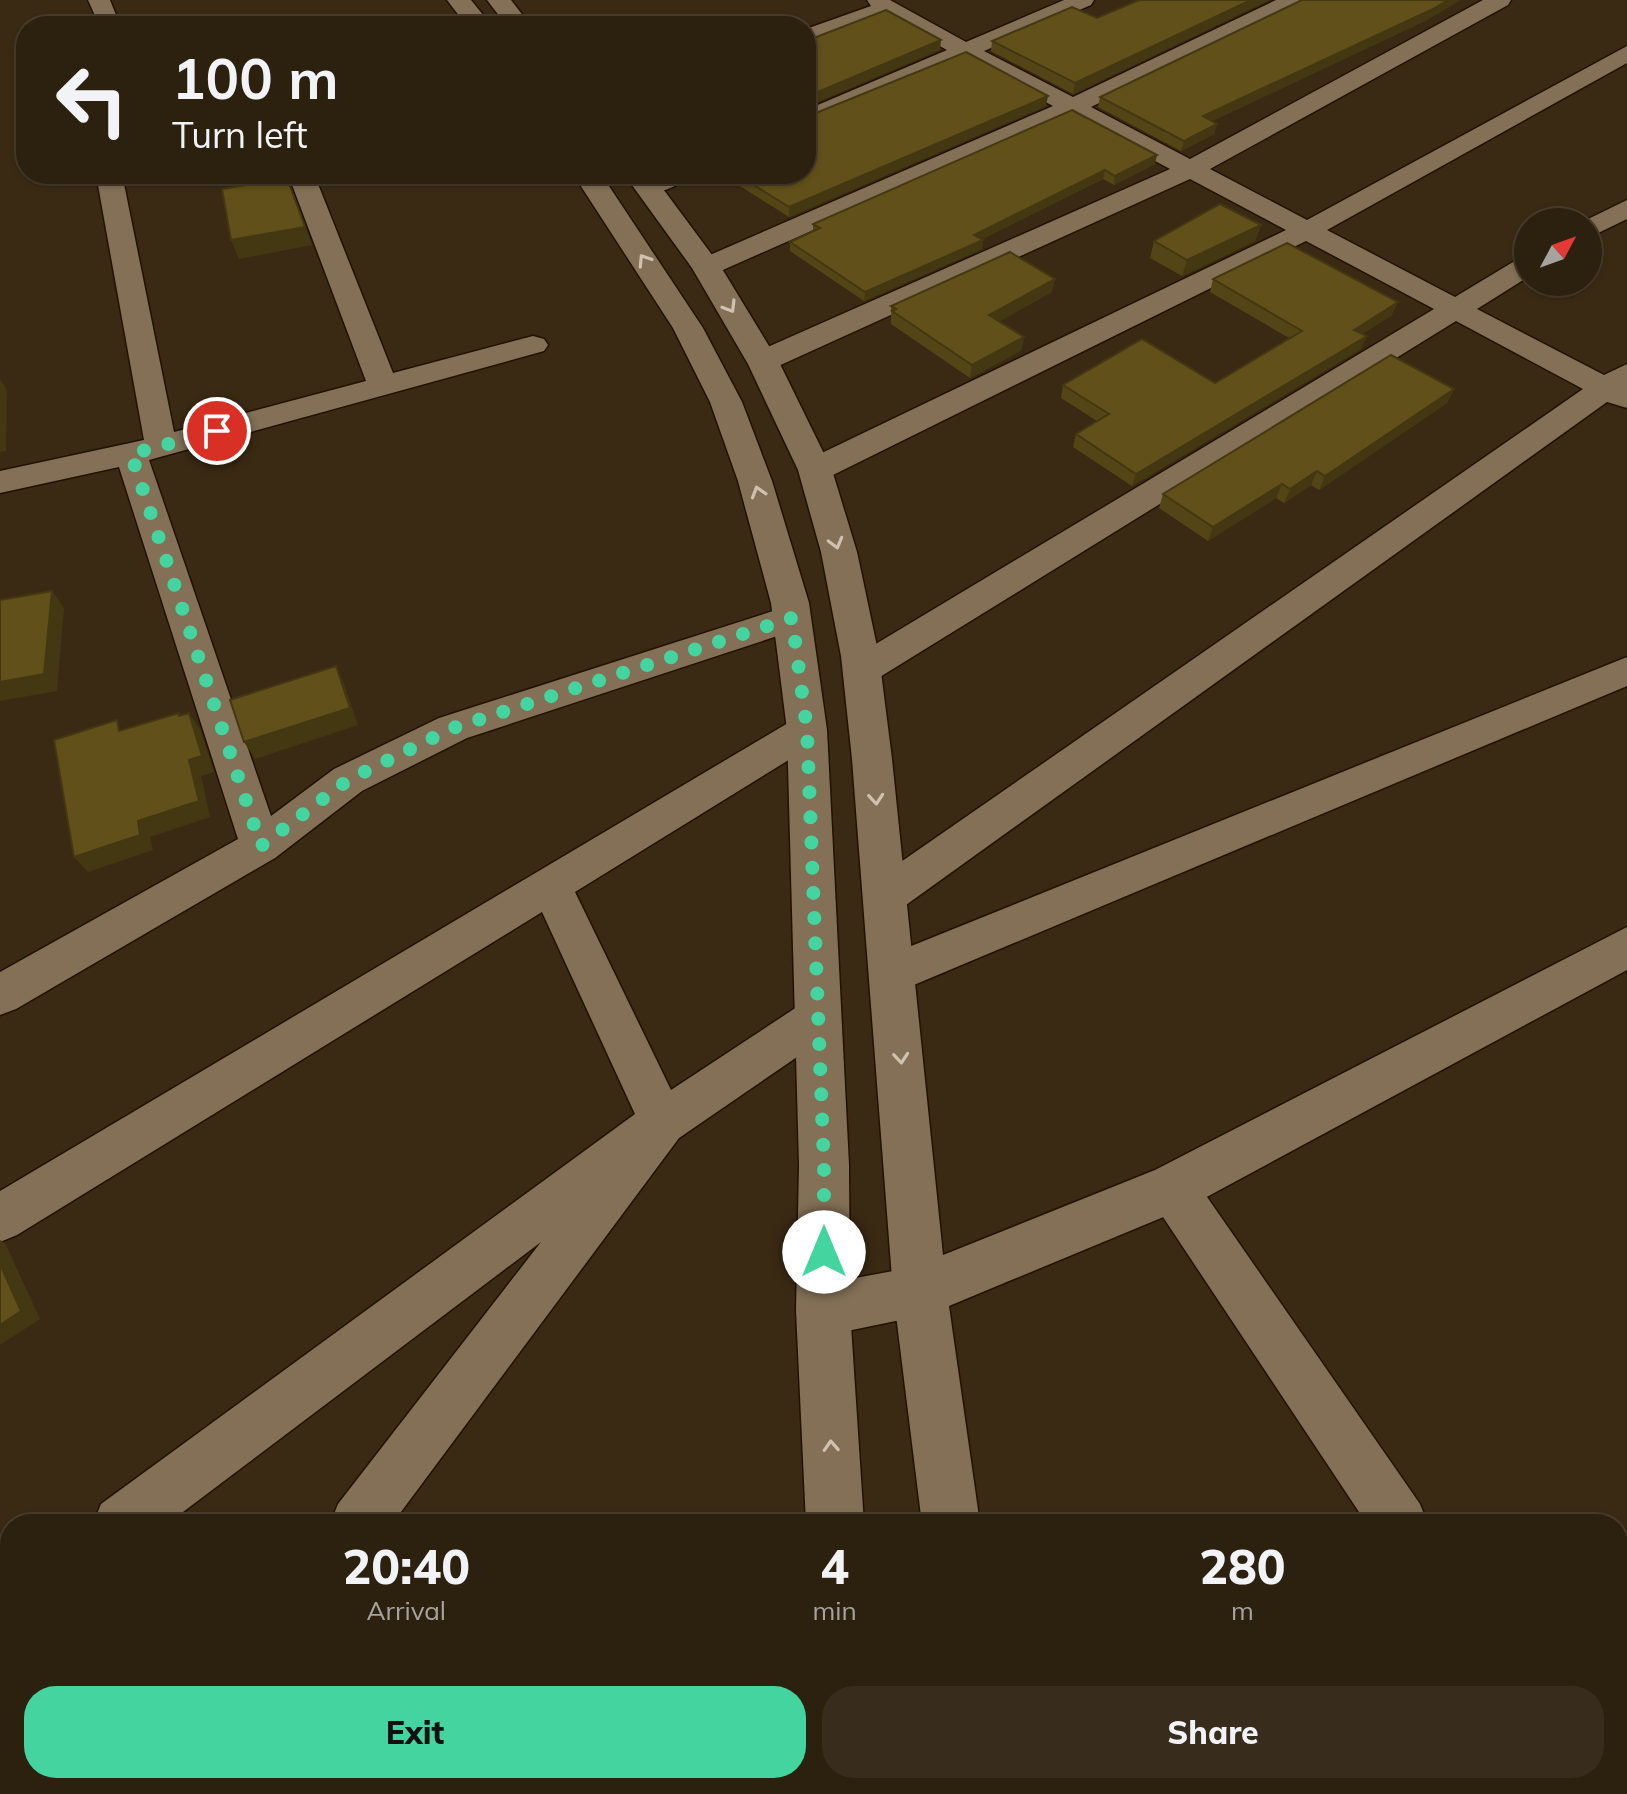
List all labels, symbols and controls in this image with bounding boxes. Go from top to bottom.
text: 100 m [172,43,339,113]
icon: left [40,48,144,152]
text: Turn left [172,112,308,157]
north arrow [1514,208,1602,296]
map controls [1514,208,1602,296]
one-way arrow [639,255,654,269]
one-way arrow [720,298,736,313]
pin [183,397,251,465]
icon: arrive [195,409,239,453]
one-way arrow [751,486,767,500]
one-way arrow [827,535,843,549]
one-way arrow [867,793,884,806]
one-way arrow [892,1052,909,1065]
position arrow [782,1210,866,1294]
one-way arrow [822,1439,839,1452]
text: 20:40 [342,1536,470,1596]
text: 4 [820,1536,849,1596]
text: 280 [1199,1536,1286,1596]
text: Arrival [366,1594,446,1627]
text: min [813,1594,857,1627]
text: m [1231,1594,1254,1627]
button: Exit [24,1686,806,1778]
button: Share [822,1686,1604,1778]

